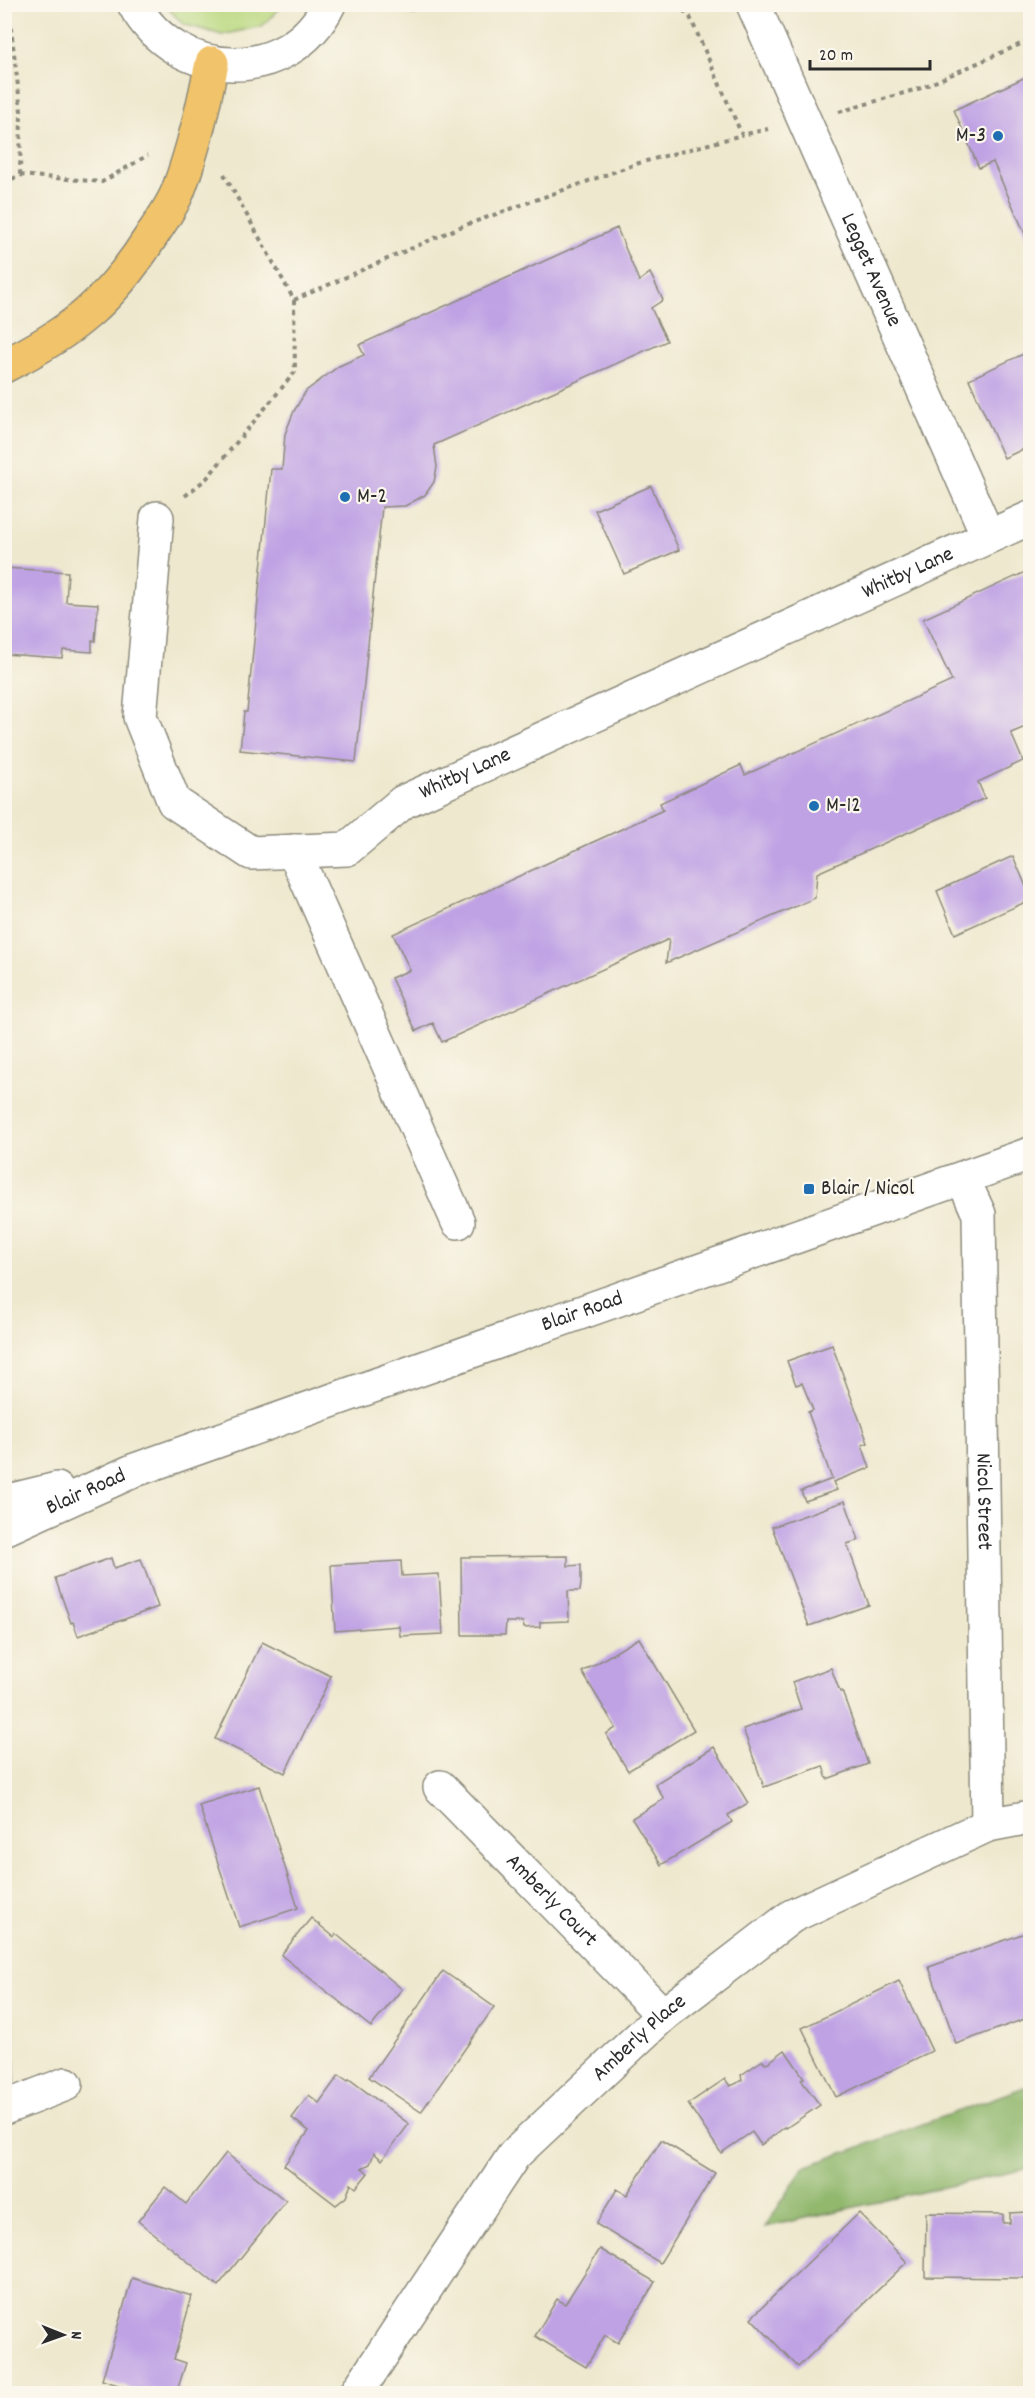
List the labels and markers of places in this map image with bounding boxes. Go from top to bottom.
place label: M-3 [956,121,986,152]
marker: M-3 [991,129,1005,143]
place label: M-2 [357,482,387,513]
marker: M-2 [338,490,352,504]
place label: M-12 [826,791,861,822]
marker: M-12 [807,799,821,813]
place label: Blair / Nicol [821,1174,914,1205]
marker: Blair / Nicol [802,1182,816,1196]

